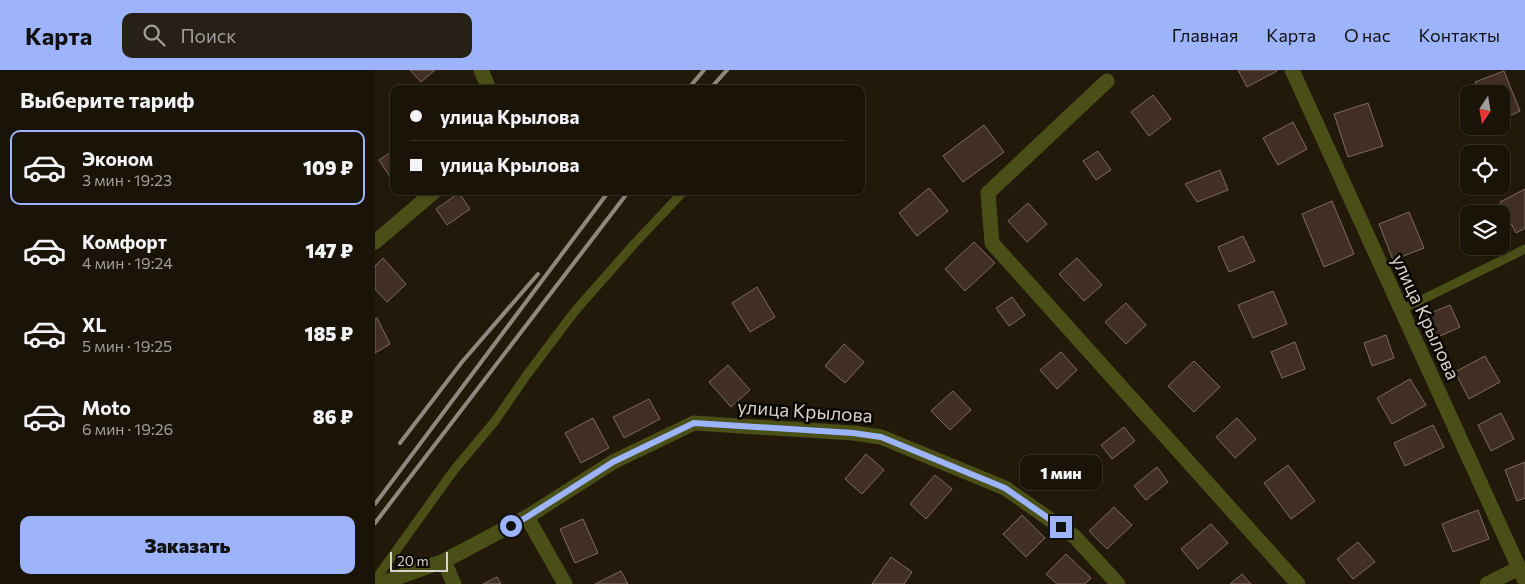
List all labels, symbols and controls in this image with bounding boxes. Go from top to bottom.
search box [122,13,472,58]
text: Карта [25,21,92,50]
icon: search [140,21,168,49]
text: Поиск [180,24,236,47]
text: Главная [1172,24,1238,46]
text: Карта [1266,24,1316,46]
text: О нас [1344,24,1391,46]
text: Контакты [1419,24,1500,46]
north arrow [1460,85,1510,135]
map controls [1460,85,1510,255]
text: Выберите тариф [20,86,194,113]
text: улица Крылова [440,105,579,128]
icon: car [22,145,67,190]
button: locate [1460,145,1510,195]
text: Эконом [82,147,153,170]
text: улица Крылова [440,153,579,176]
text: 109 ₽ [303,156,353,179]
text: 3 мин · 19:23 [82,170,172,189]
button: layers [1460,205,1510,255]
icon: car [22,228,67,273]
text: Комфорт [82,230,167,253]
text: 147 ₽ [306,239,353,262]
street label: улица Крылова [1387,251,1466,383]
text: 4 мин · 19:24 [82,253,173,272]
icon: car [22,311,67,356]
text: XL [82,313,107,336]
text: 185 ₽ [305,322,353,345]
text: 5 мин · 19:25 [82,336,172,355]
icon: car [22,394,67,439]
street label: улица Крылова [737,394,873,427]
text: Moto [82,396,131,419]
text: 86 ₽ [313,405,353,428]
text: 6 мин · 19:26 [82,419,173,438]
callout: 1 мин [1020,454,1102,490]
text: 1 мин [1040,463,1082,482]
route start [500,515,522,537]
button: Заказать [20,516,355,574]
route end [1050,516,1072,538]
scale bar [390,549,447,572]
text: 20 m [397,552,429,569]

